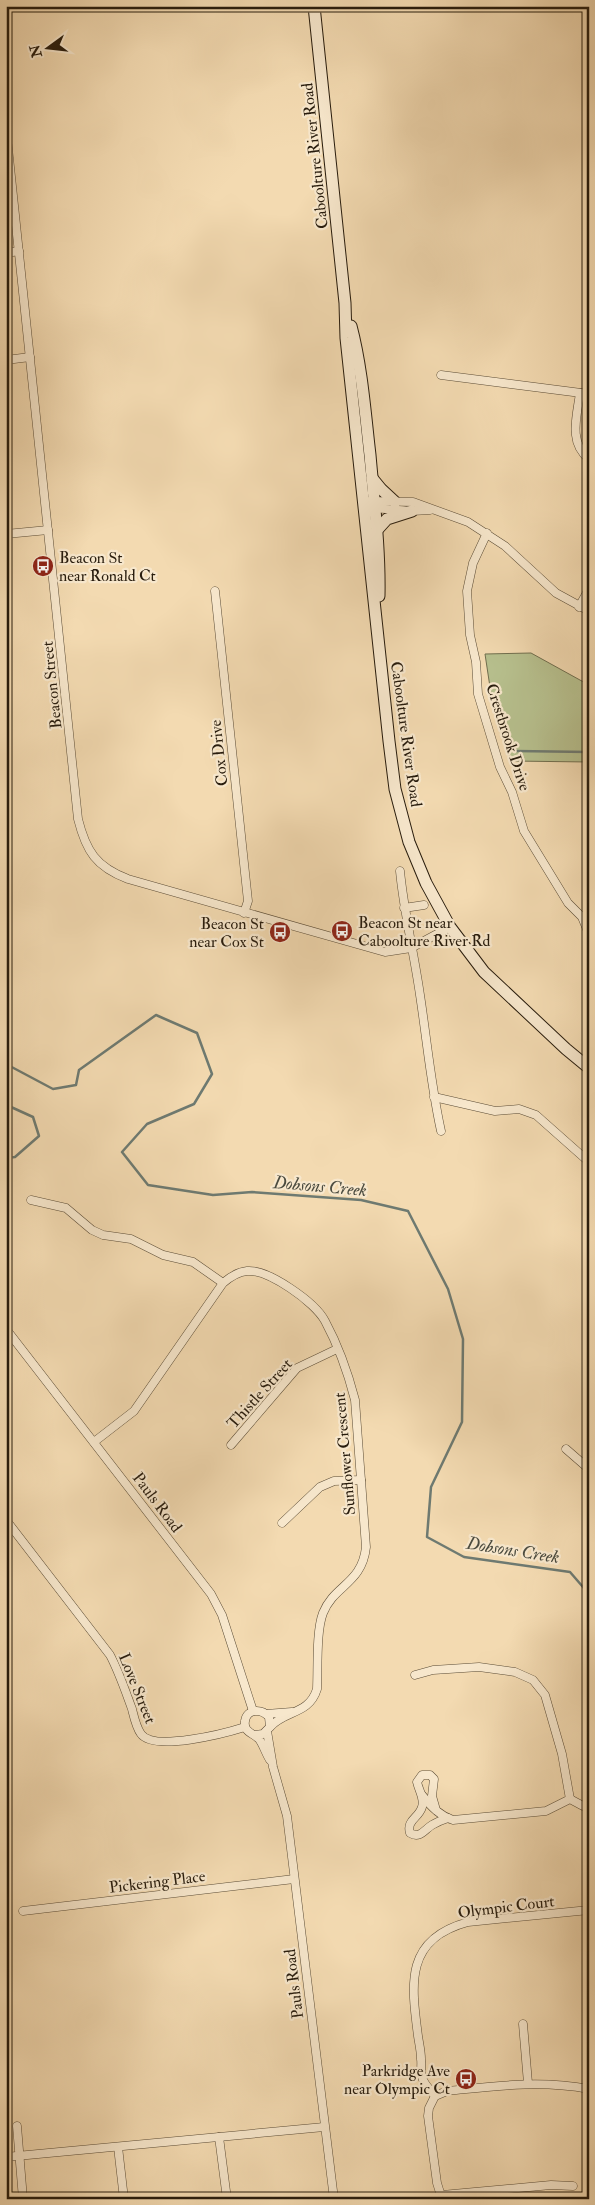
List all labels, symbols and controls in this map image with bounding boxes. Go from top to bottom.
north arrow [22,22,72,72]
text: N [26,43,46,60]
street label: Caboolture River Road [297,82,333,230]
place label: Beacon St near Ronald Ct [59,548,156,586]
bus stop icon: Beacon St near Ronald Ct [31,554,55,578]
street label: Beacon Street [37,640,67,730]
street label: Caboolture River Road [386,660,426,808]
street label: Crestbrook Drive [481,681,535,794]
street label: Cox Drive [206,719,232,787]
place label: Beacon St near Caboolture River Rd [358,913,491,951]
place label: Beacon St near Cox St [189,914,264,952]
bus stop icon: Beacon St near Caboolture River Rd [330,919,354,943]
bus stop icon: Beacon St near Cox St [268,920,292,944]
water label: Dobsons Creek [271,1171,368,1202]
street label: Thistle Street [223,1354,297,1433]
street label: Sunflower Crescent [330,1392,360,1516]
street label: Pauls Road [128,1469,186,1537]
water label: Dobsons Creek [464,1532,561,1569]
street label: Love Street [114,1650,160,1727]
street label: Pickering Place [108,1866,207,1898]
street label: Olympic Court [457,1891,556,1924]
street label: Pauls Road [280,1948,308,2020]
place label: Parkridge Ave near Olympic Ct [344,2061,450,2100]
bus stop icon: Parkridge Ave near Olympic Ct [454,2067,478,2091]

